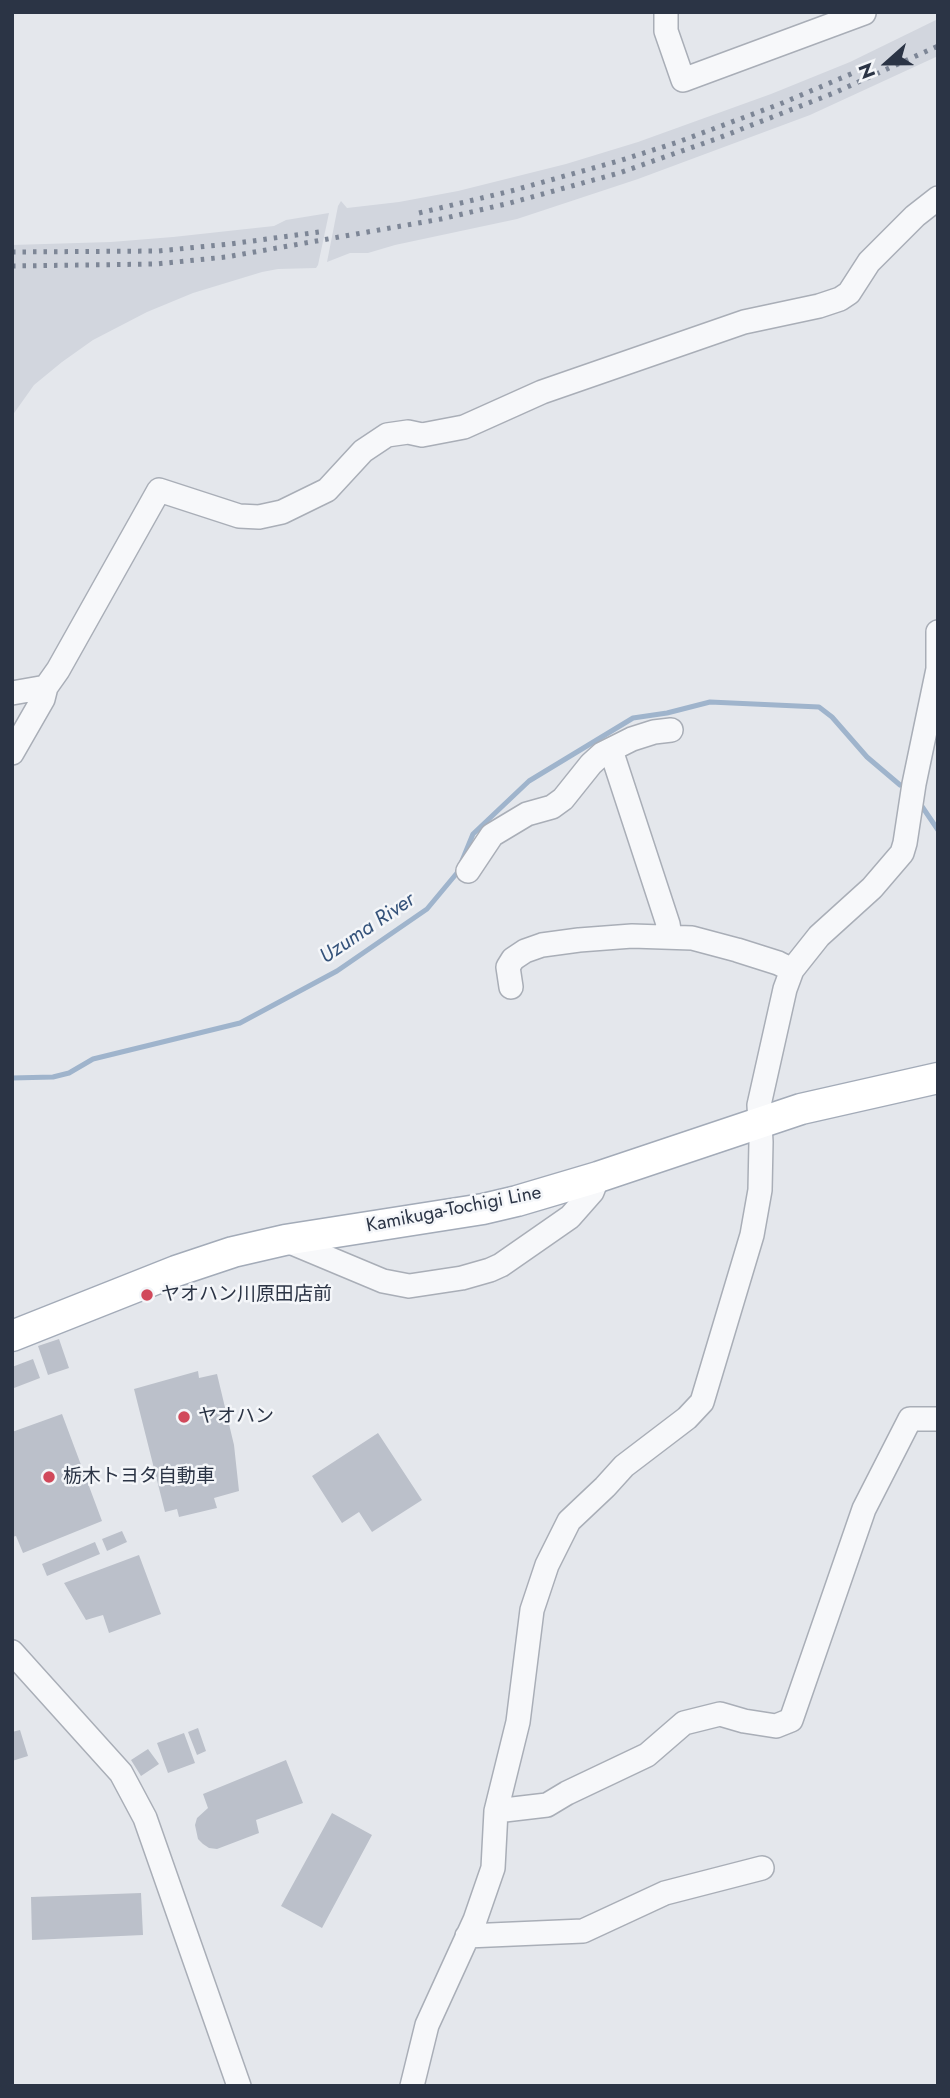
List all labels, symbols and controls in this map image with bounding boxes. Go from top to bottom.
north arrow [852,28,922,98]
text: N [852,59,882,83]
water label: Uzuma River [316,888,420,970]
street label: Kamikuga-Tochigi Line [365,1182,543,1238]
place label: ヤオハン川原田店前 [161,1284,332,1306]
marker: ヤオハン川原田店前 [139,1287,155,1303]
place label: ヤオハン [198,1406,274,1428]
marker: ヤオハン [176,1409,192,1425]
place label: 栃木トヨタ自動車 [63,1466,215,1488]
marker: 栃木トヨタ自動車 [41,1469,57,1485]

